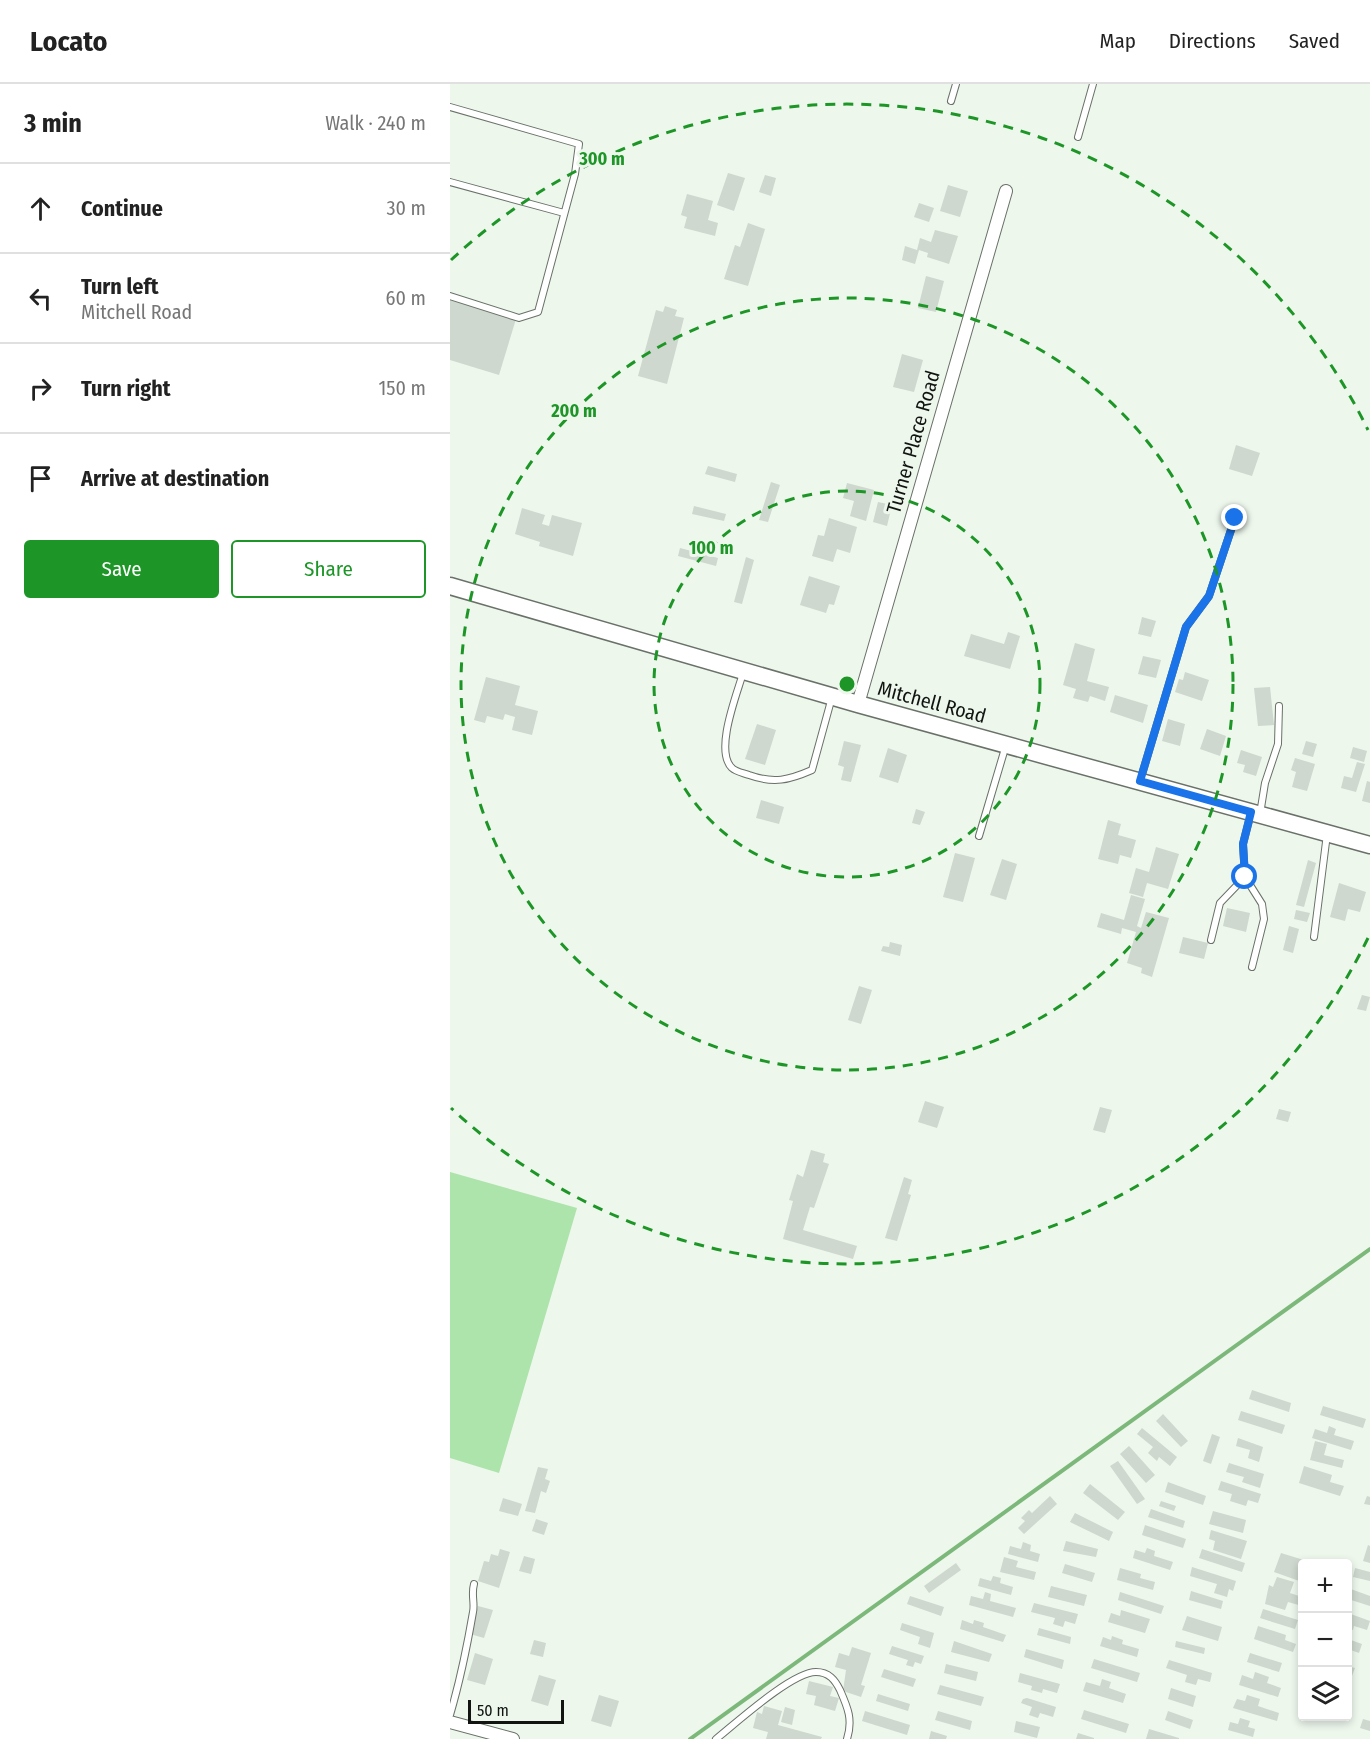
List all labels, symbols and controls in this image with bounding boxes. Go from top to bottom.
text: Locato [30,25,108,58]
text: Map [1099,28,1136,54]
text: Directions [1169,28,1256,54]
text: Saved [1289,28,1340,54]
text: 3 min [24,108,82,139]
text: Walk · 240 m [325,111,426,135]
text: 300 m [578,148,625,170]
icon: ahead [24,192,57,225]
text: Continue [81,195,163,222]
text: 30 m [386,196,426,220]
text: Turn left [81,273,159,300]
icon: left [24,282,57,315]
text: 60 m [386,286,426,310]
text: Mitchell Road [81,300,192,324]
street label: Turner Place Road [881,368,945,516]
icon: right [24,372,57,405]
text: Turn right [81,375,170,402]
text: 150 m [379,376,426,400]
text: 200 m [550,400,597,422]
icon: arrive [24,462,57,495]
text: Arrive at destination [81,465,269,492]
route end [1221,504,1247,530]
text: 100 m [689,537,733,559]
button: Save [24,540,219,598]
button: Share [231,540,426,598]
centre of rings [837,674,857,694]
street label: Mitchell Road [875,676,989,728]
route start [1231,863,1257,889]
map controls [1298,1559,1352,1721]
button: + [1298,1559,1352,1613]
button: − [1298,1613,1352,1667]
button: layers [1298,1667,1352,1721]
scale bar [468,1697,564,1724]
text: 50 m [477,1701,509,1720]

